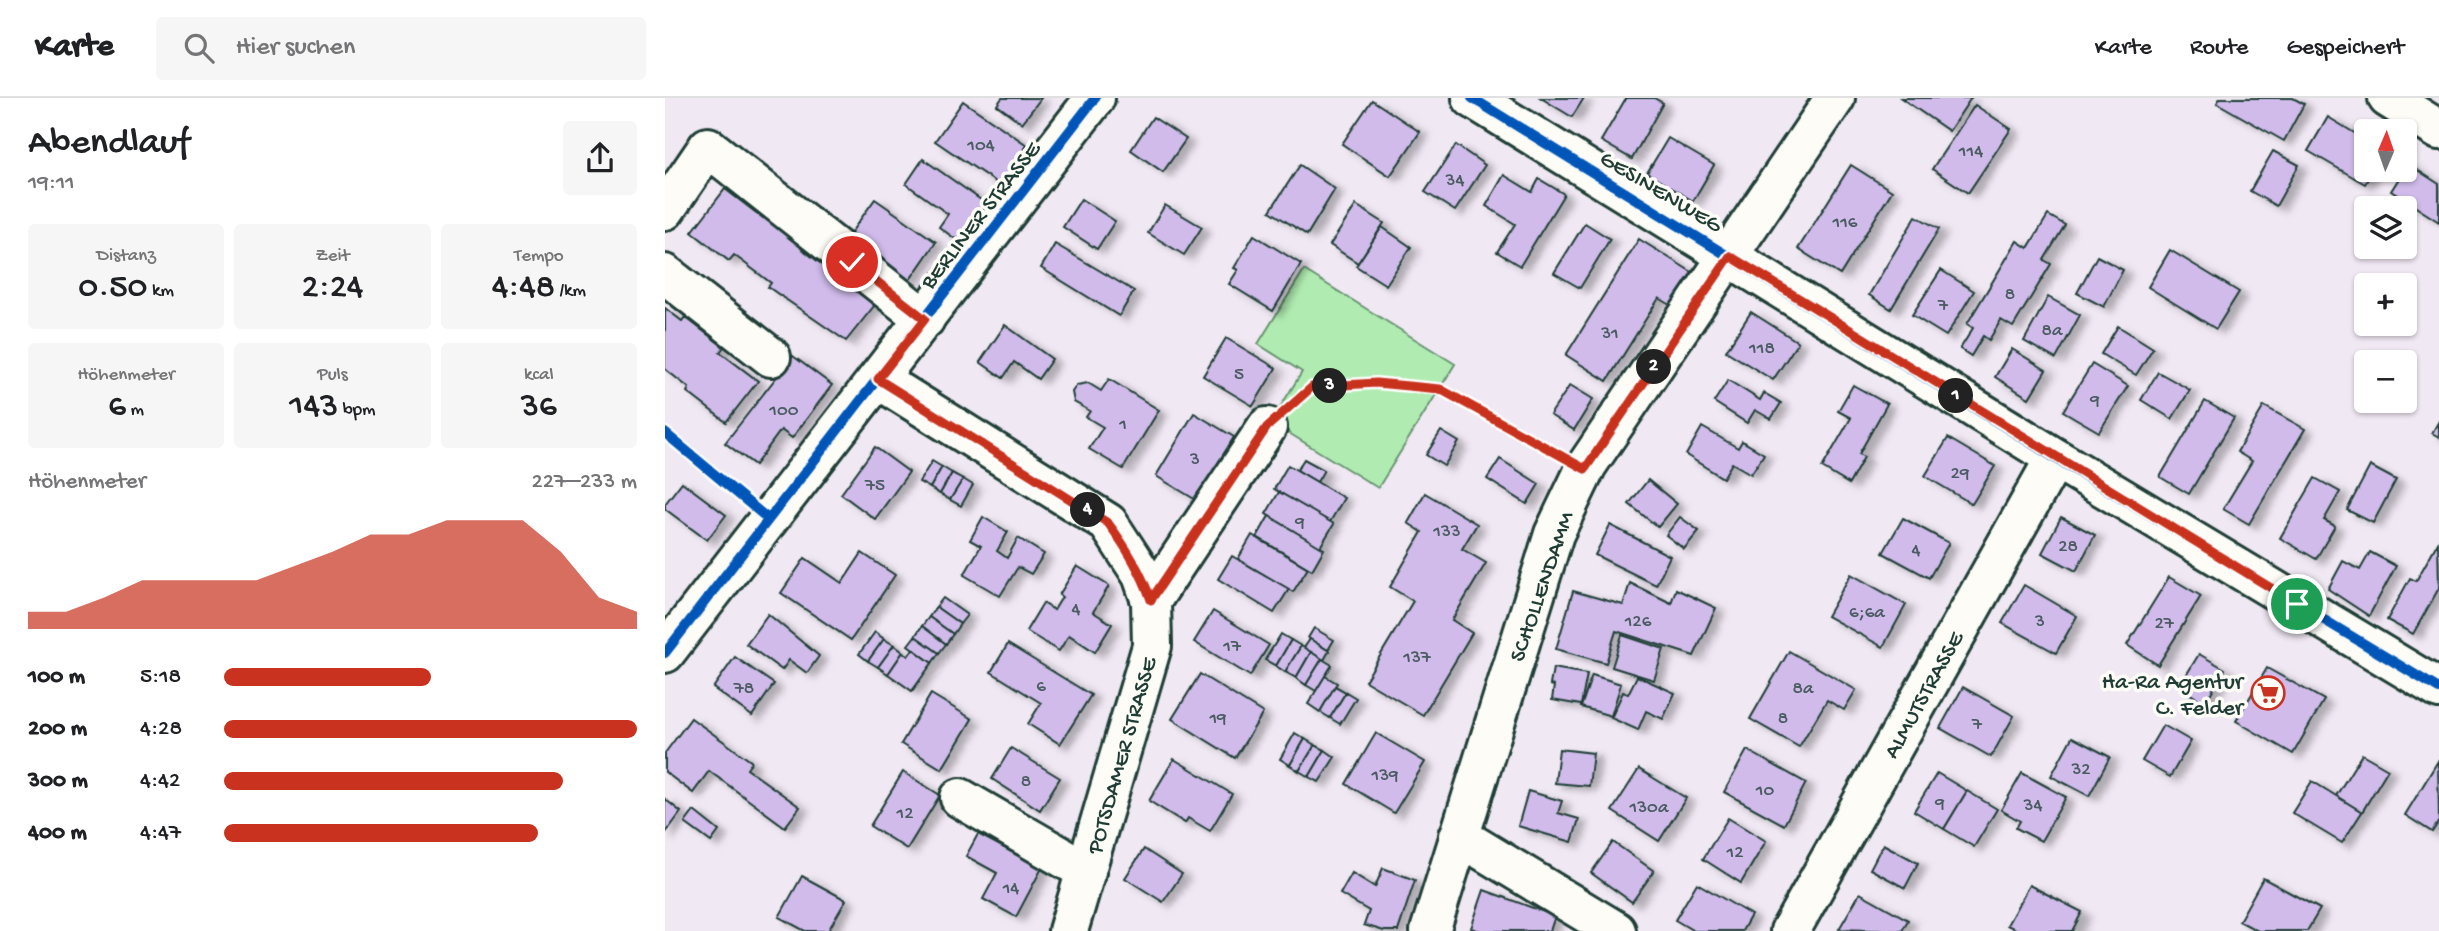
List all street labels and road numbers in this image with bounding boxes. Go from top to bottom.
street label: BERLINER STRASSE [915,136,1049,296]
street label: GESINENWEG [1594,146,1727,241]
street label: SCHOLLENDAMM [1505,508,1582,666]
street label: ALMUTSTRASSE [1879,626,1972,764]
street label: POTSDAMER STRASSE [1082,653,1165,858]

